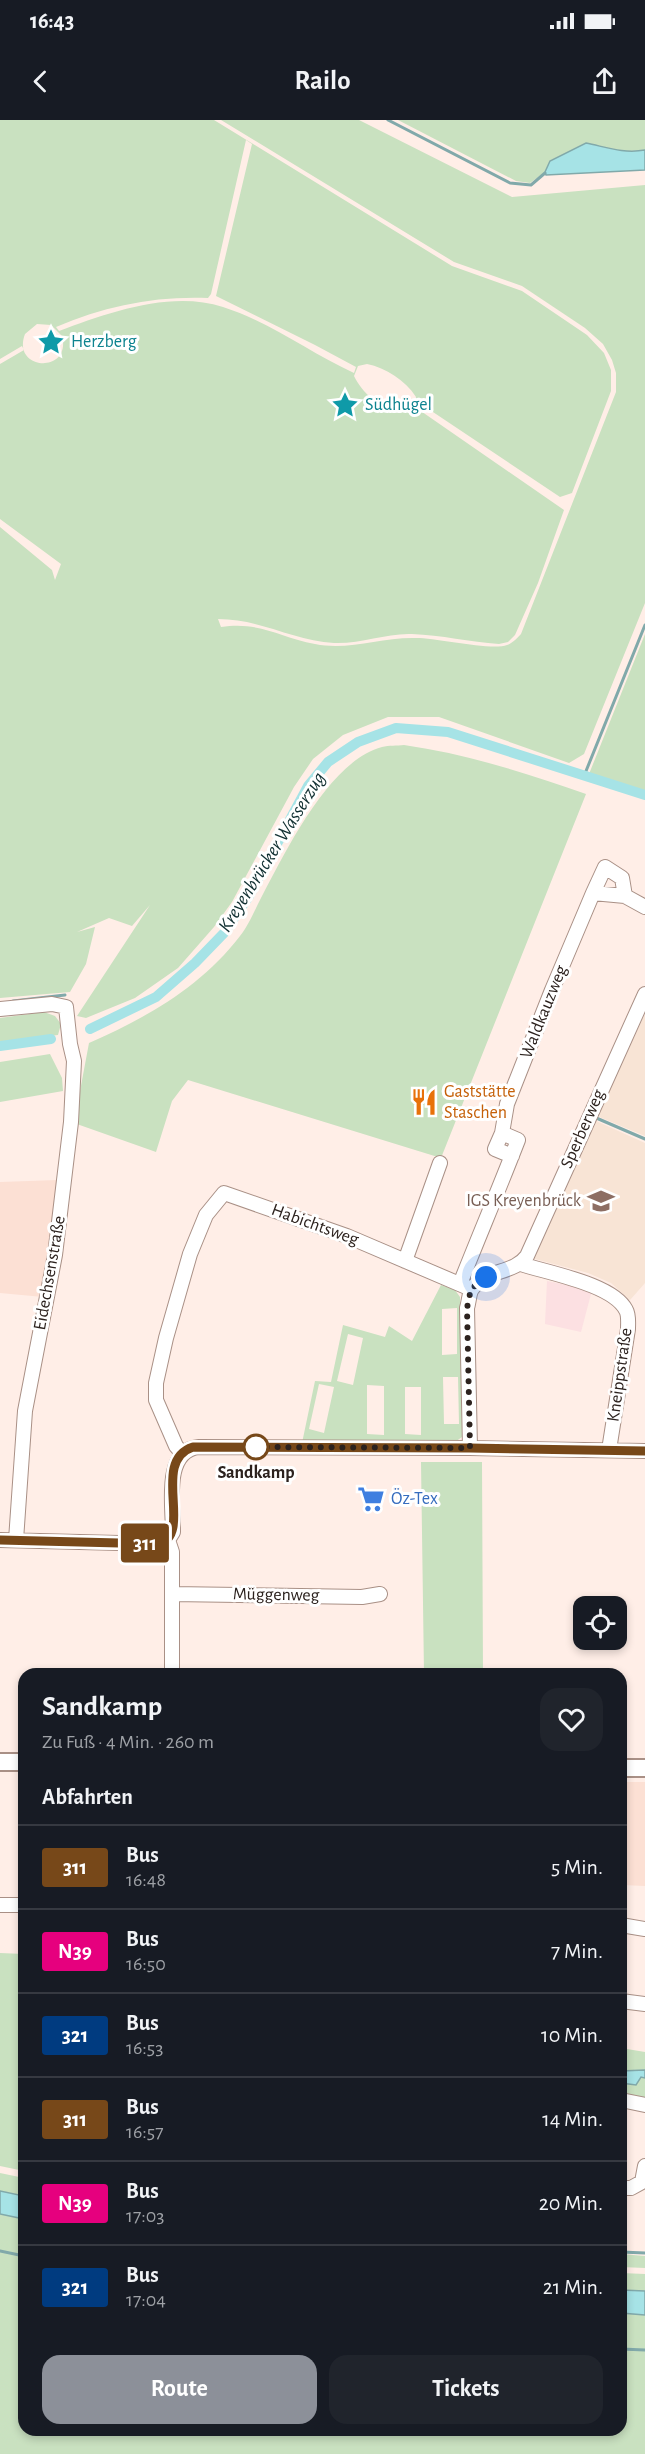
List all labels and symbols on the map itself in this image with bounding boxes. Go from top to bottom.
place icon: Herzberg [36,327,66,357]
place label: Herzberg [71,333,137,351]
place icon: Südhügel [330,390,360,420]
place label: Südhügel [365,396,432,414]
water label: Kreyenbrücker Wasserzug [215,768,329,936]
street label: Waldkauzweg [517,963,571,1061]
place label: Gaststätte Staschen [444,1083,516,1122]
restaurant icon: Gaststätte Staschen [409,1087,439,1117]
street label: Sperberweg [558,1087,608,1171]
school or university icon: IGS Kreyenbrück [586,1186,616,1216]
place label: IGS Kreyenbrück [466,1192,582,1210]
street label: Habichtsweg [269,1201,361,1249]
street label: Eidechsenstraße [31,1214,69,1332]
your location [471,1262,501,1292]
street label: Kneippstraße [605,1327,635,1423]
marker: Sandkamp [243,1434,269,1460]
place label: Sandkamp [217,1464,295,1482]
supermarket icon: Öz-Tex [356,1484,386,1514]
place label: Öz-Tex [391,1488,438,1508]
line badge: 311 [110,1524,180,1562]
street label: Müggenweg [233,1585,320,1605]

